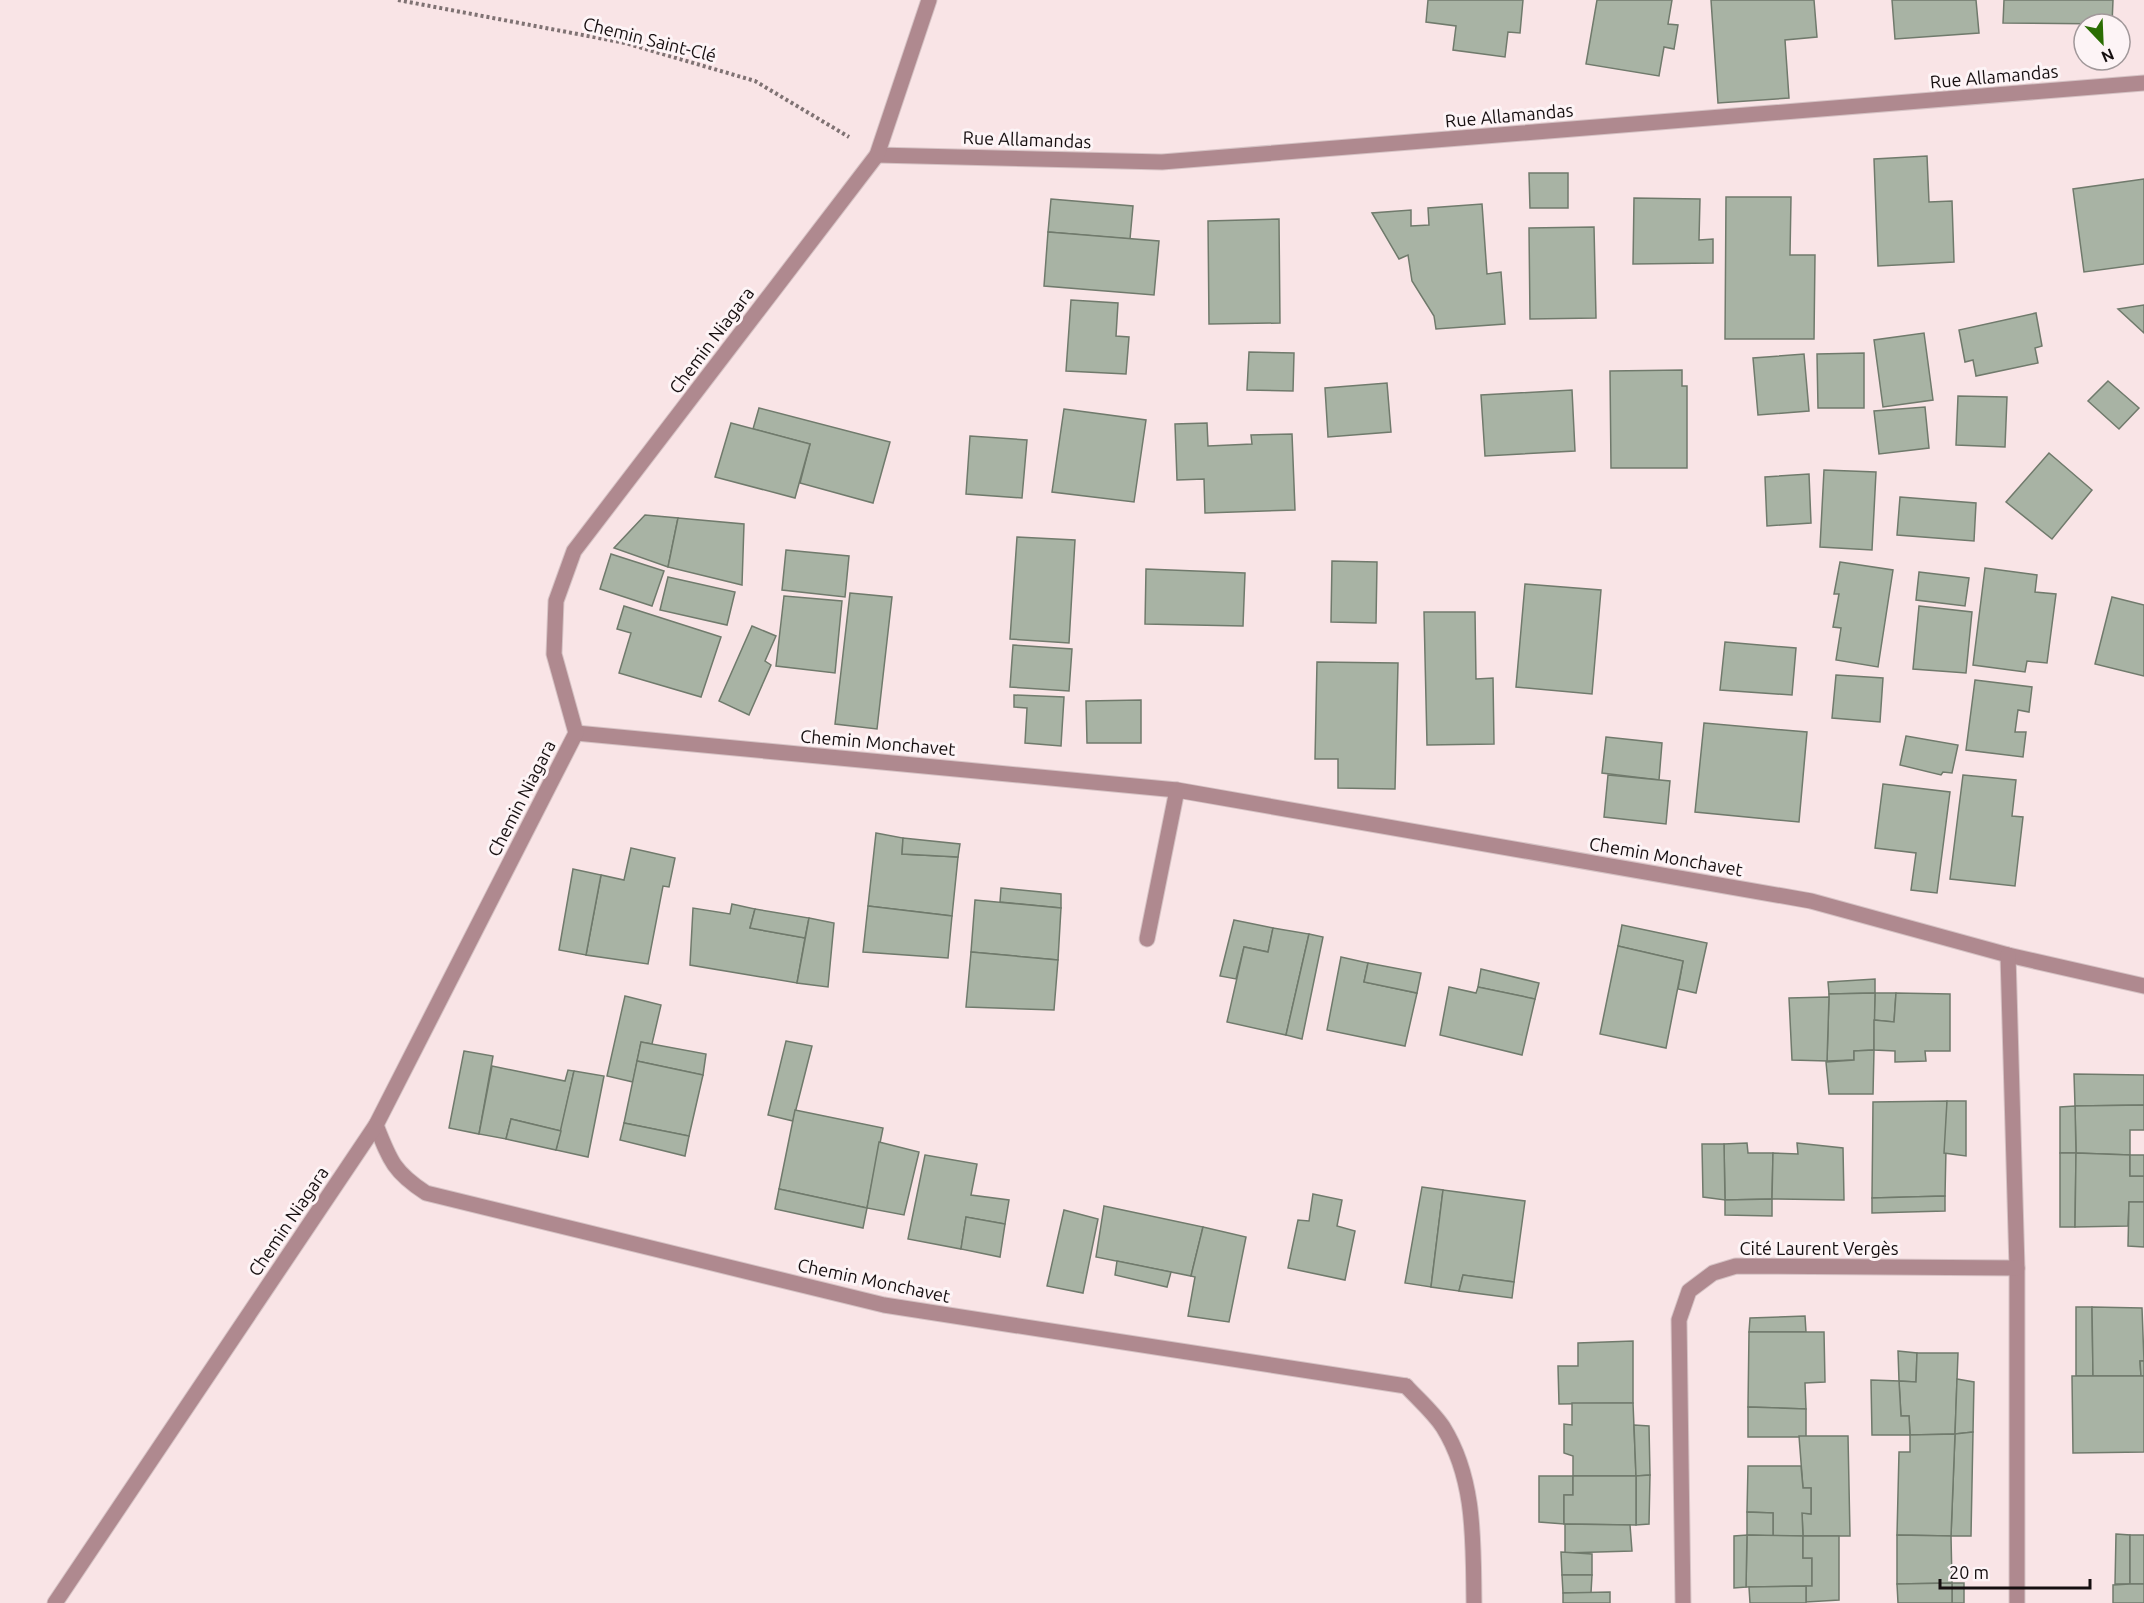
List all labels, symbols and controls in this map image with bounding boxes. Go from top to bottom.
north arrow [2072,12,2132,72]
street label: Chemin Saint-Clé [581,13,719,65]
text: N [2099,45,2117,66]
street label: Rue Allamandas [1929,60,2059,92]
street label: Rue Allamandas [1444,99,1574,131]
street label: Rue Allamandas [962,127,1092,151]
street label: Chemin Niagara [665,283,757,397]
street label: Chemin Monchavet [800,725,956,759]
street label: Chemin Niagara [483,737,559,859]
street label: Chemin Monchavet [1588,833,1744,879]
street label: Chemin Niagara [244,1162,332,1280]
street label: Cité Laurent Vergès [1739,1238,1899,1258]
street label: Chemin Monchavet [796,1254,952,1306]
scale bar [1940,1552,2090,1590]
text: 20 m [1949,1562,1989,1582]

